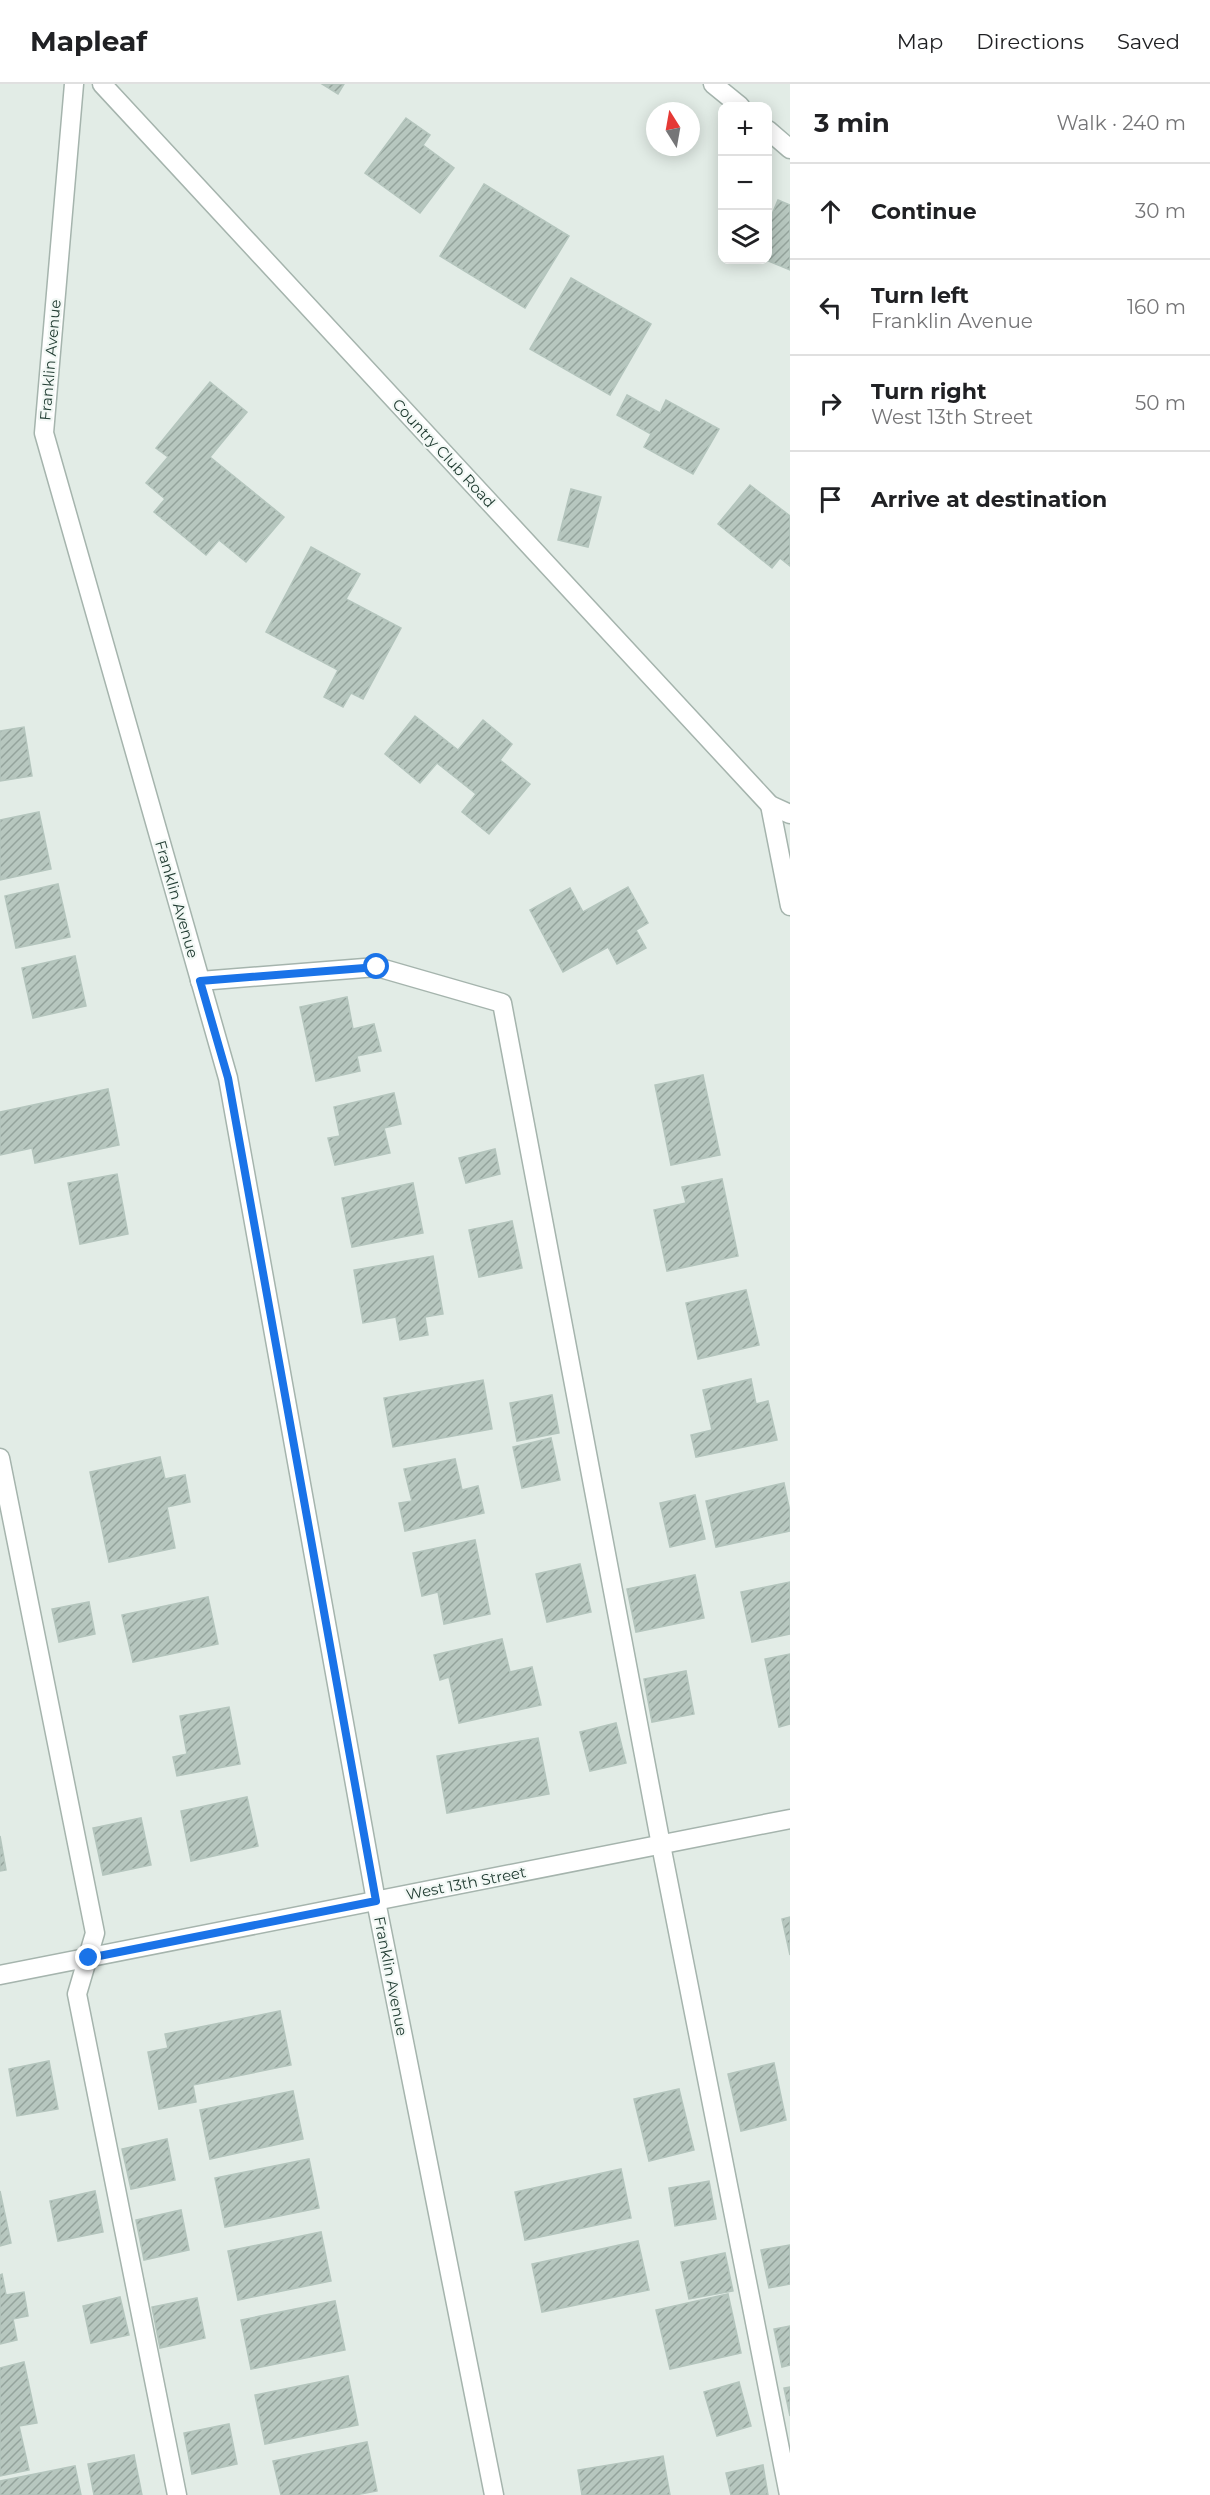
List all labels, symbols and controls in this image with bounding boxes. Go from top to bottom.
text: Mapleaf [30,24,147,58]
text: Map [897,29,943,54]
text: Directions [976,29,1084,54]
text: Saved [1117,29,1180,54]
north arrow [646,102,700,156]
map controls [718,102,772,264]
button: + [718,102,772,156]
text: 3 min [814,107,890,139]
text: Walk · 240 m [1056,111,1186,135]
button: − [718,156,772,210]
icon: ahead [814,195,847,228]
text: Continue [871,198,977,225]
text: 30 m [1135,199,1186,223]
button: layers [718,210,772,264]
text: Turn left [871,282,969,309]
icon: left [814,291,847,324]
text: 160 m [1127,295,1186,319]
street label: Franklin Avenue [35,299,65,421]
text: Franklin Avenue [871,309,1033,333]
text: Turn right [871,378,986,405]
icon: right [814,387,847,420]
text: 50 m [1135,391,1186,415]
street label: Country Club Road [389,395,499,511]
text: West 13th Street [871,405,1033,429]
icon: arrive [814,483,847,516]
text: Arrive at destination [871,486,1107,513]
street label: Franklin Avenue [151,838,203,960]
route start [363,953,389,979]
street label: West 13th Street [404,1862,528,1904]
street label: Franklin Avenue [370,1915,412,2037]
route end [75,1944,101,1970]

